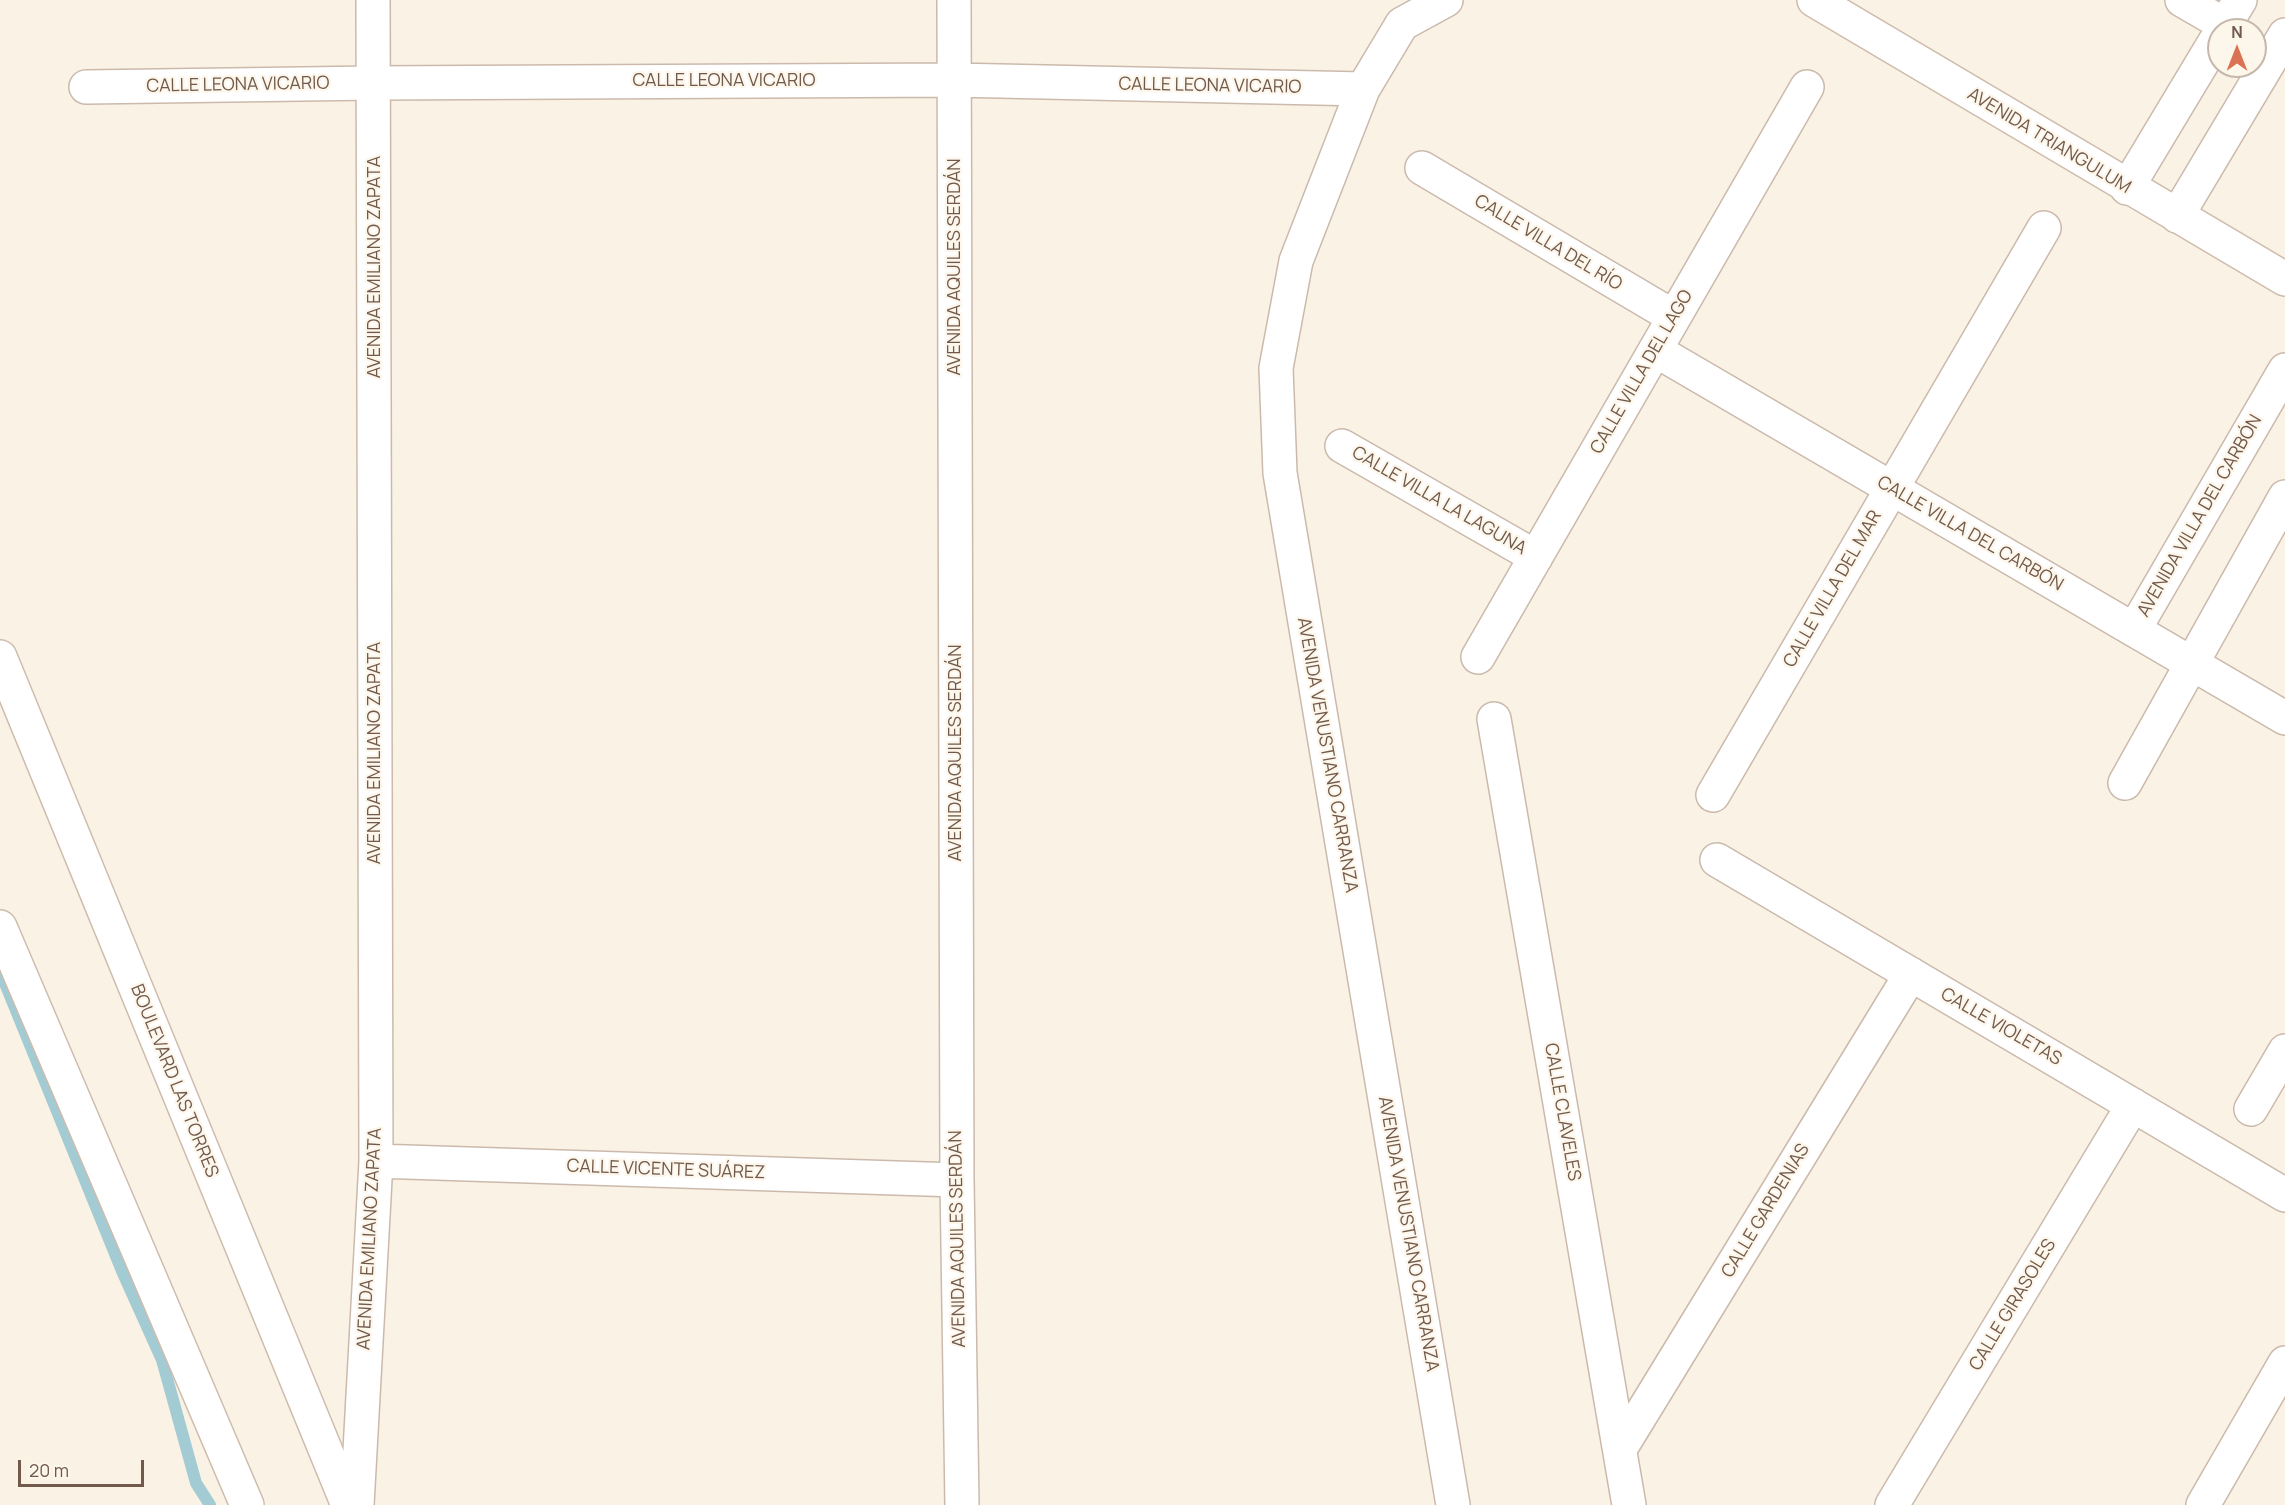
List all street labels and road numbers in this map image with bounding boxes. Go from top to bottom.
street label: CALLE LEONA VICARIO [633,70,815,92]
street label: CALLE LEONA VICARIO [146,73,330,97]
street label: CALLE LEONA VICARIO [1118,74,1302,98]
street label: AVENIDA TRIANGULUM [1963,84,2135,198]
street label: AVENIDA EMILIANO ZAPATA [364,156,386,378]
street label: AVENIDA AQUILES SERDÁN [944,158,966,376]
street label: CALLE VILLA DEL RÍO [1470,190,1626,296]
street label: CALLE VILLA DEL LAGO [1586,286,1698,458]
street label: AVENIDA VILLA DEL CARBÓN [2133,411,2267,621]
street label: CALLE VILLA LA LAGUNA [1348,442,1530,560]
street label: CALLE VILLA DEL CARBÓN [1873,472,2067,596]
street label: CALLE VILLA DEL MAR [1779,507,1887,671]
street label: AVENIDA VENUSTIANO CARRANZA [1292,616,1362,894]
street label: AVENIDA EMILIANO ZAPATA [364,642,386,864]
street label: AVENIDA AQUILES SERDÁN [945,644,967,862]
street label: BOULEVARD LAS TORRES [125,981,223,1181]
street label: CALLE VIOLETAS [1937,984,2065,1070]
street label: CALLE CLAVELES [1539,1041,1585,1183]
street label: AVENIDA VENUSTIANO CARRANZA [1373,1095,1443,1373]
street label: AVENIDA EMILIANO ZAPATA [353,1127,387,1351]
street label: AVENIDA AQUILES SERDÁN [945,1130,971,1348]
street label: CALLE GARDENIAS [1718,1140,1814,1282]
street label: CALLE VICENTE SUÁREZ [566,1156,766,1184]
street label: CALLE GIRASOLES [1965,1235,2061,1375]

